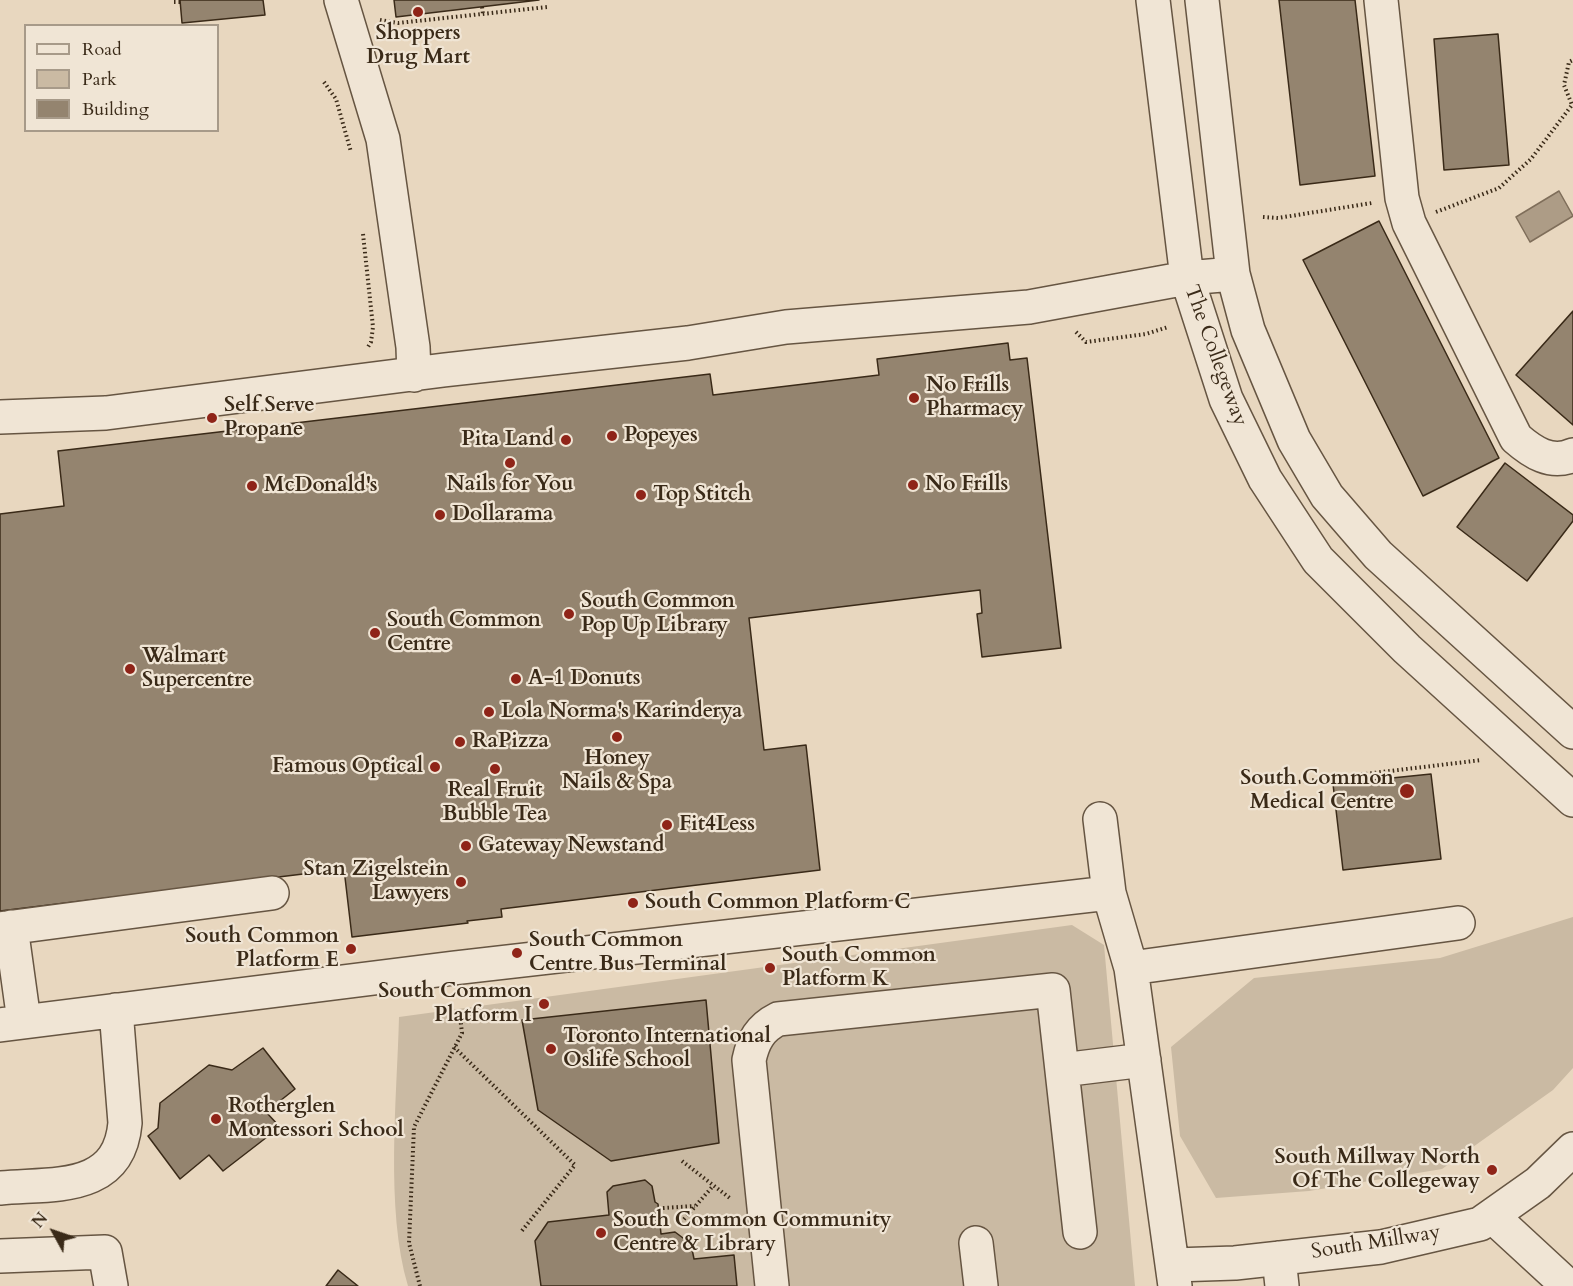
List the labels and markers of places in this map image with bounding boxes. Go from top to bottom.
marker: Shoppers Drug Mart [411,5,425,19]
place label: Shoppers Drug Mart [366,21,470,71]
place label: No Frills Pharmacy [926,373,1023,423]
marker: No Frills Pharmacy [907,391,921,405]
place label: Self Serve Propane [224,393,315,443]
marker: Self Serve Propane [205,411,219,425]
place label: Popeyes [624,423,698,449]
place label: Pita Land [461,427,554,453]
marker: Popeyes [605,429,619,443]
marker: Pita Land [559,433,573,447]
marker: Nails for You [503,456,517,470]
place label: Nails for You [447,472,573,498]
place label: No Frills [925,472,1008,498]
place label: McDonald's [264,473,378,499]
marker: No Frills [906,478,920,492]
marker: McDonald's [245,479,259,493]
place label: Top Stitch [653,482,751,508]
marker: Top Stitch [634,488,648,502]
place label: Dollarama [452,502,554,528]
marker: Dollarama [433,508,447,522]
place label: South Common Pop Up Library [581,589,735,639]
marker: South Common Pop Up Library [562,607,576,621]
place label: South Common Centre [387,608,541,658]
marker: South Common Centre [368,626,382,640]
place label: Walmart Supercentre [142,644,252,694]
marker: Walmart Supercentre [123,662,137,676]
place label: A-1 Donuts [528,666,640,692]
marker: A-1 Donuts [509,672,523,686]
place label: Lola Norma's Karinderya [501,699,742,725]
marker: Lola Norma's Karinderya [482,705,496,719]
place label: RaPizza [472,729,549,755]
marker: Honey Nails & Spa [610,730,624,744]
marker: RaPizza [453,735,467,749]
place label: Honey Nails & Spa [562,746,672,796]
place label: Famous Optical [272,754,423,780]
marker: Famous Optical [428,760,442,774]
marker: Real Fruit Bubble Tea [488,762,502,776]
place label: South Common Medical Centre [1240,766,1394,816]
place label: Real Fruit Bubble Tea [442,778,548,828]
marker: South Common Medical Centre [1398,782,1416,800]
place label: Fit4Less [679,812,755,838]
marker: Fit4Less [660,818,674,832]
place label: Gateway Newstand [478,833,664,859]
marker: Gateway Newstand [459,839,473,853]
place label: Stan Zigelstein Lawyers [304,857,449,907]
marker: Stan Zigelstein Lawyers [454,875,468,889]
place label: South Common Platform C [645,890,911,916]
marker: South Common Platform C [626,896,640,910]
place label: South Common Platform E [185,924,339,974]
place label: South Common Centre Bus Terminal [529,928,726,978]
marker: South Common Platform E [344,942,358,956]
place label: South Common Platform K [782,943,936,993]
marker: South Common Centre Bus Terminal [510,946,524,960]
marker: South Common Platform K [763,961,777,975]
place label: South Common Platform I [378,979,532,1029]
marker: South Common Platform I [537,997,551,1011]
place label: Toronto International Oslife School [563,1024,771,1074]
marker: Toronto International Oslife School [544,1042,558,1056]
place label: Rotherglen Montessori School [228,1094,404,1144]
marker: Rotherglen Montessori School [209,1112,223,1126]
place label: South Millway North Of The Collegeway [1275,1145,1480,1195]
marker: South Millway North Of The Collegeway [1485,1163,1499,1177]
place label: South Common Community Centre & Library [613,1208,892,1258]
marker: South Common Community Centre & Library [594,1226,608,1240]

